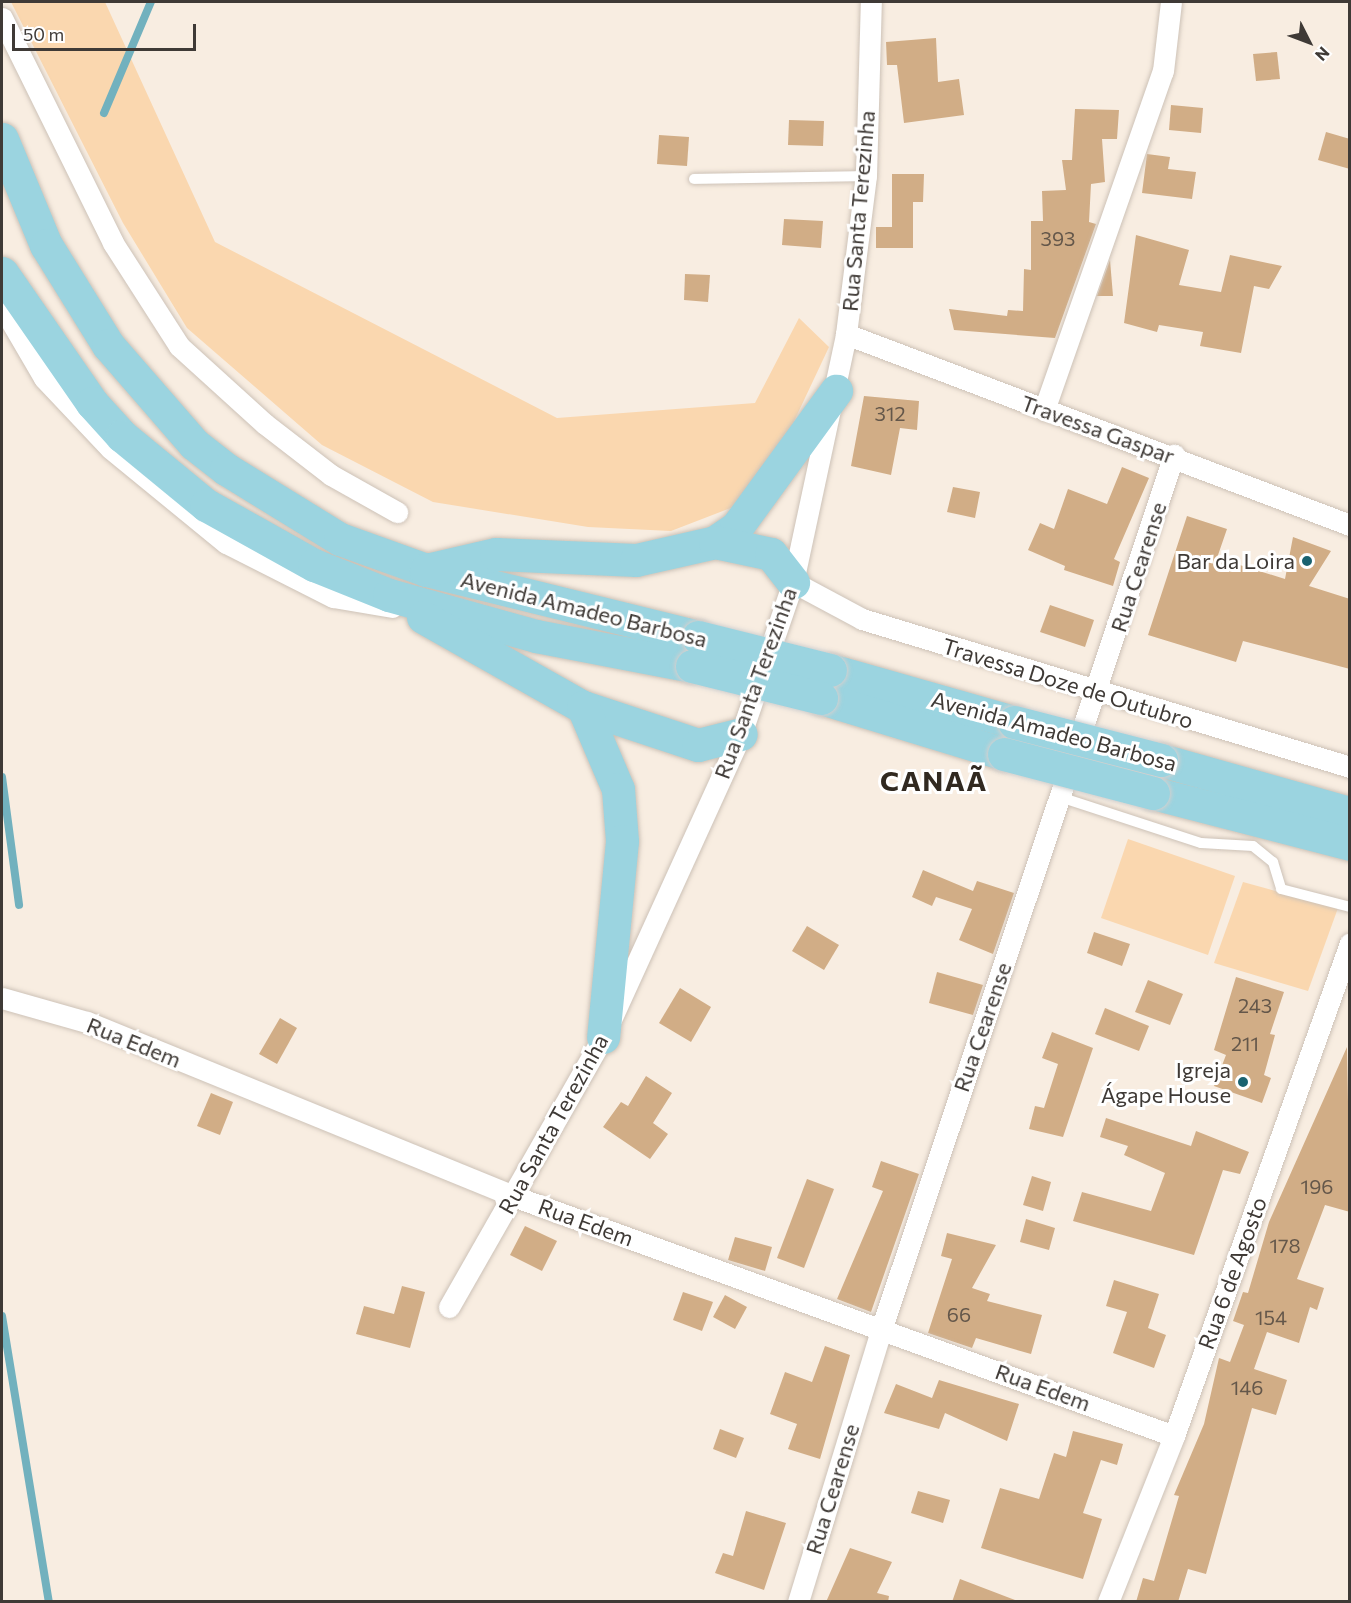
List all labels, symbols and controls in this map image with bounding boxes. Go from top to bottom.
scale bar [15,12,200,50]
north arrow [1279,12,1339,72]
text: 50 m [23,23,64,45]
text: N [1312,44,1334,65]
street label: Rua Santa Terezinha [836,109,880,313]
house number: 393 [1041,226,1075,250]
street label: Travessa Gaspar [1018,389,1178,469]
house number: 312 [874,401,906,425]
street label: Rua Cearense [1105,499,1171,635]
place label: Bar da Loira [1176,548,1295,574]
marker: Bar da Loira [1300,554,1314,568]
street label: Avenida Amadeo Barbosa [458,566,710,652]
street label: Rua Santa Terezinha [708,584,802,782]
street label: Travessa Doze de Outubro [939,632,1197,734]
street label: Avenida Amadeo Barbosa [928,686,1180,776]
district label: CANAÃ [880,763,988,797]
street label: Rua Cearense [948,959,1016,1095]
house number: 243 [1238,993,1272,1017]
street label: Rua Edem [83,1011,185,1073]
street label: Rua Santa Terezinha [493,1029,613,1219]
house number: 211 [1231,1031,1259,1055]
place label: Igreja Ágape House [1101,1056,1231,1108]
marker: Igreja Ágape House [1236,1075,1250,1089]
house number: 196 [1301,1174,1333,1198]
street label: Rua Edem [535,1193,637,1251]
street label: Rua 6 de Agosto [1192,1193,1272,1353]
house number: 178 [1269,1233,1301,1257]
house number: 66 [947,1302,971,1326]
house number: 154 [1255,1305,1287,1329]
street label: Rua Edem [992,1358,1094,1416]
house number: 146 [1231,1375,1263,1399]
street label: Rua Cearense [800,1421,864,1557]

